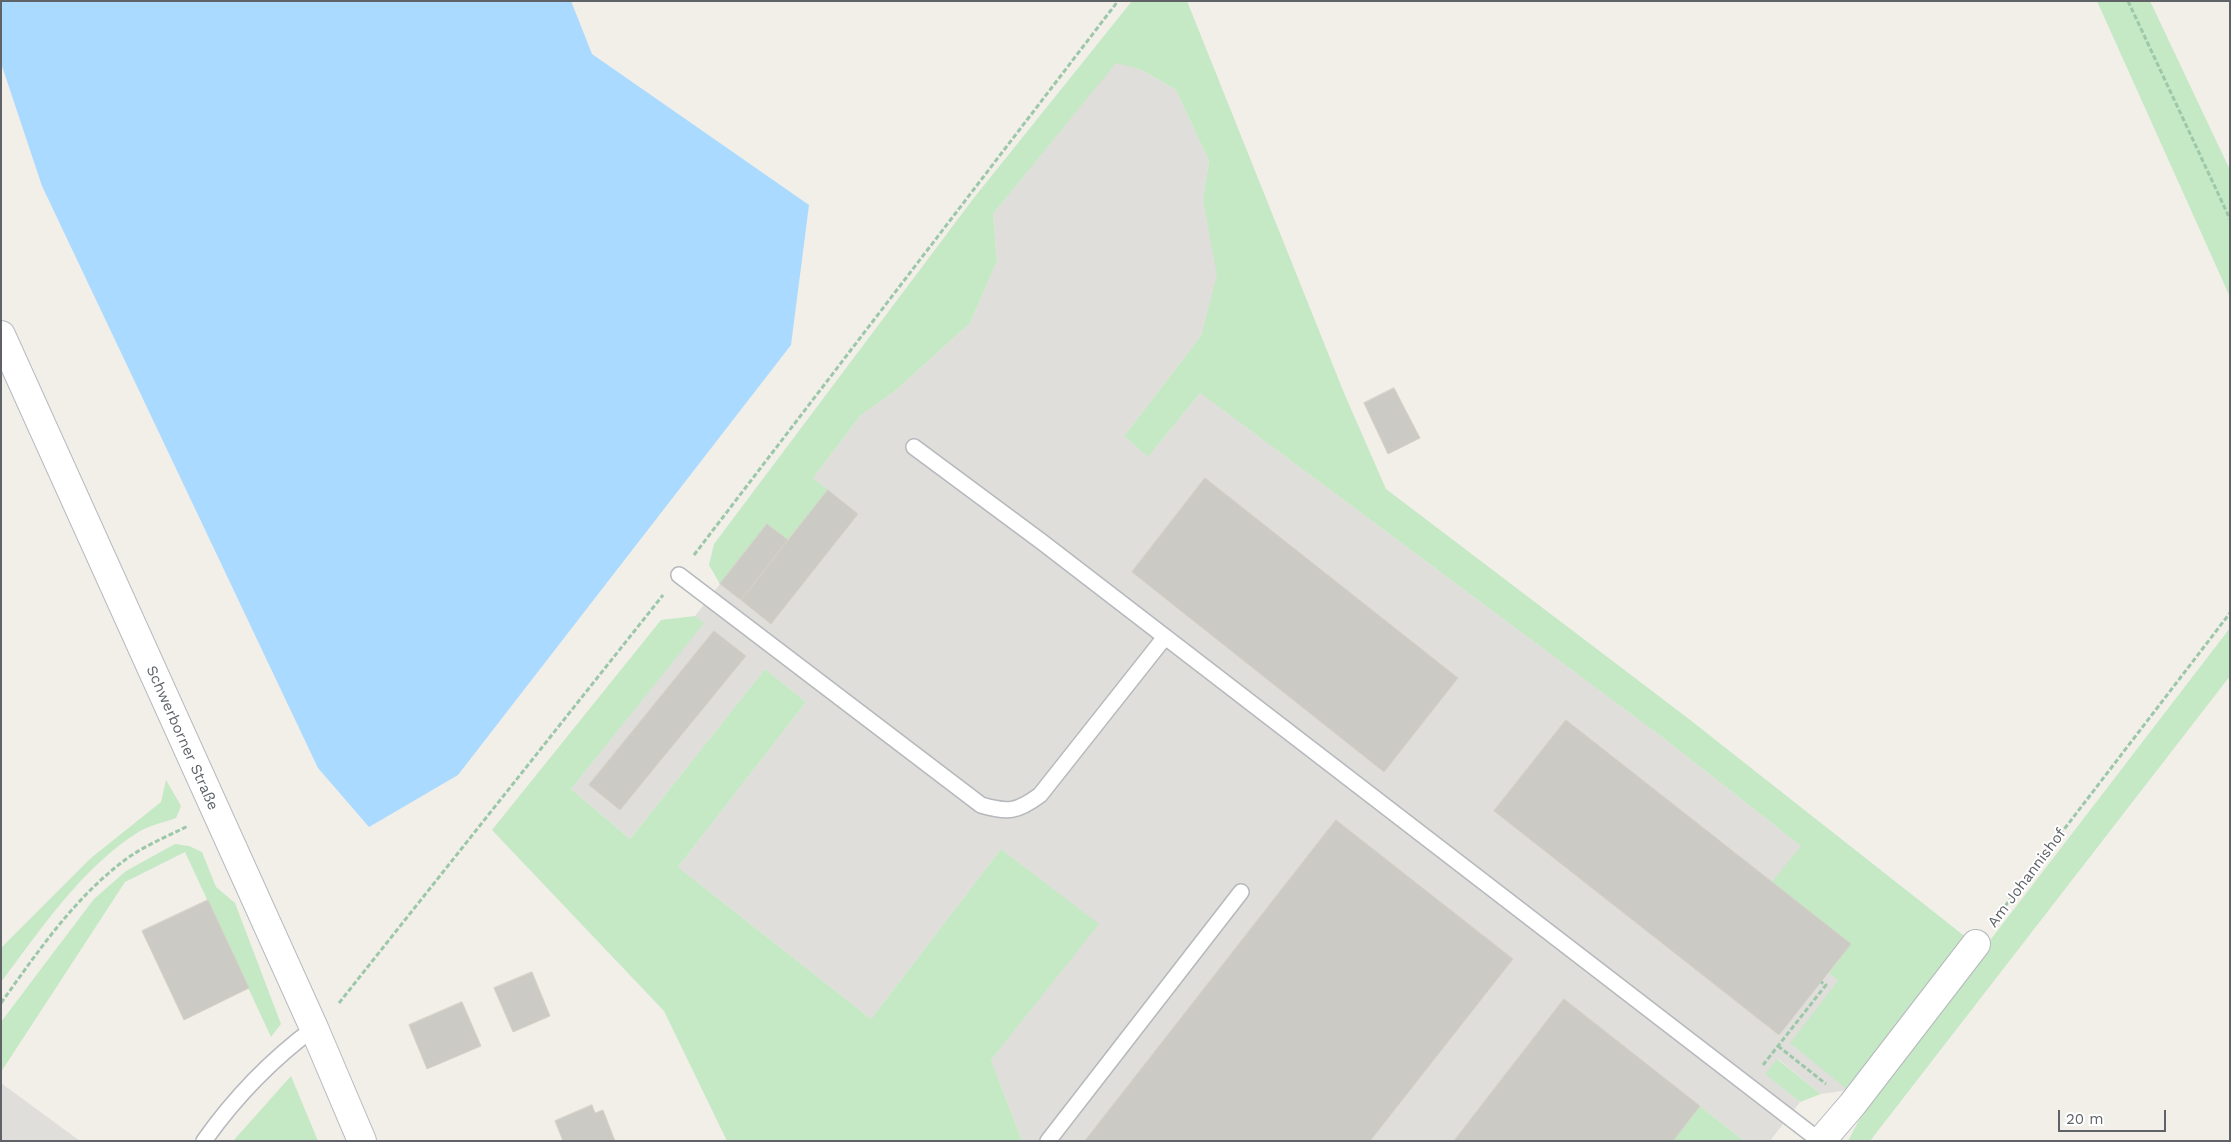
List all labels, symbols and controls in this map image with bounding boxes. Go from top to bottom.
street label: Schwerborner Straße [142,663,222,813]
street label: Am Johannishof [1984,825,2070,931]
scale bar [2061,1100,2168,1132]
text: 20 m [2066,1110,2104,1128]

